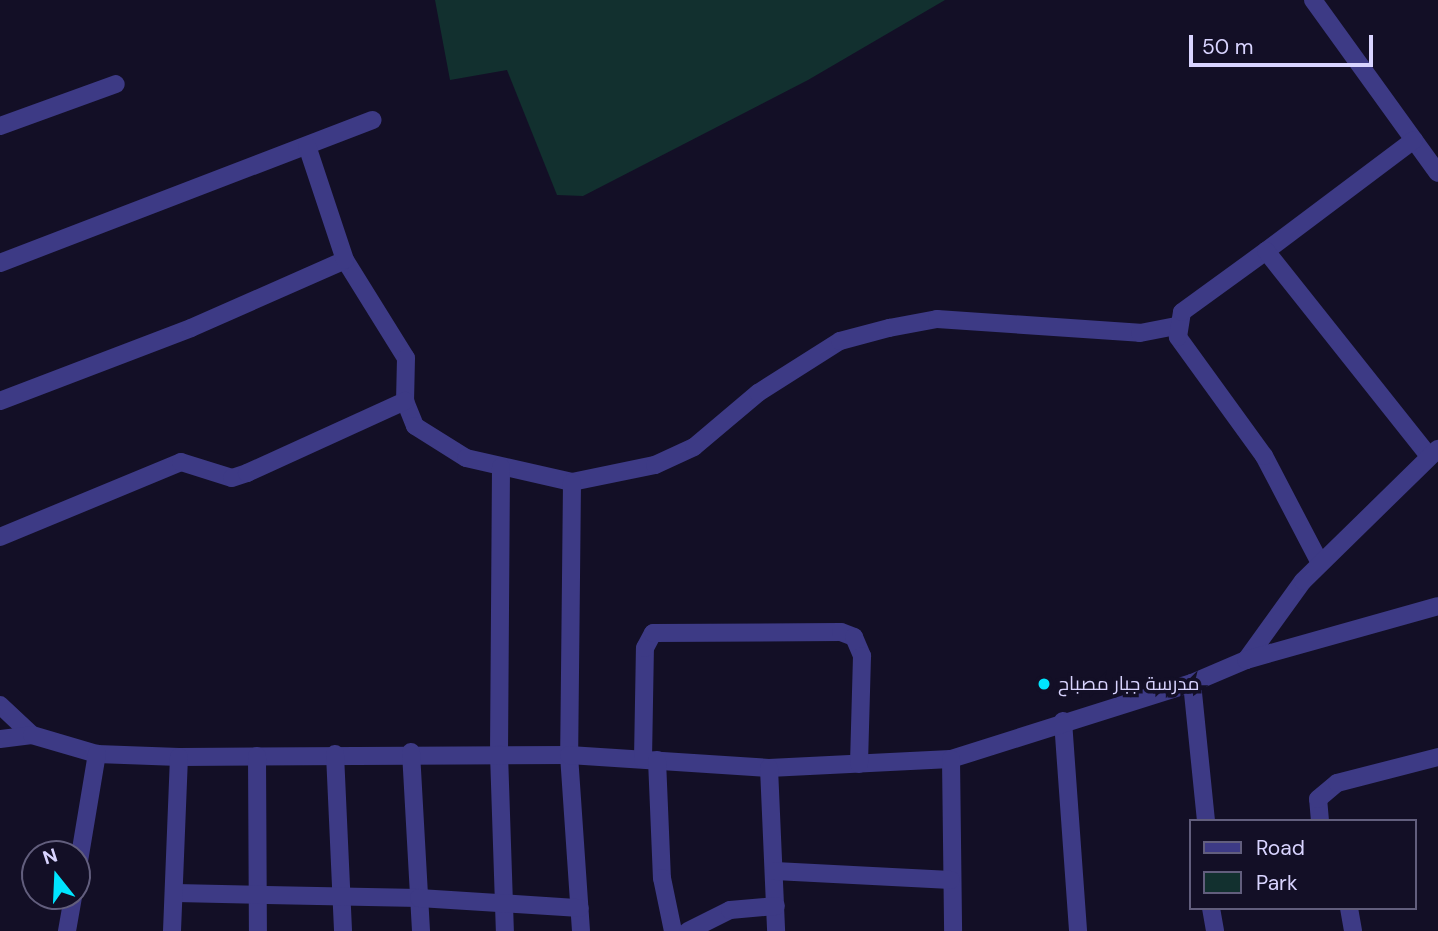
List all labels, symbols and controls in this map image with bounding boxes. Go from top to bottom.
scale bar [1193,21,1377,65]
text: 50 m [1202,33,1253,61]
place label: مدرسة جبار مصباح [1058,673,1200,695]
marker: مدرسة جبار مصباح [1036,676,1052,692]
legend [1190,819,1417,910]
text: Road [1256,834,1305,862]
north arrow [21,840,91,910]
text: N [40,842,60,870]
text: Park [1256,869,1297,897]

